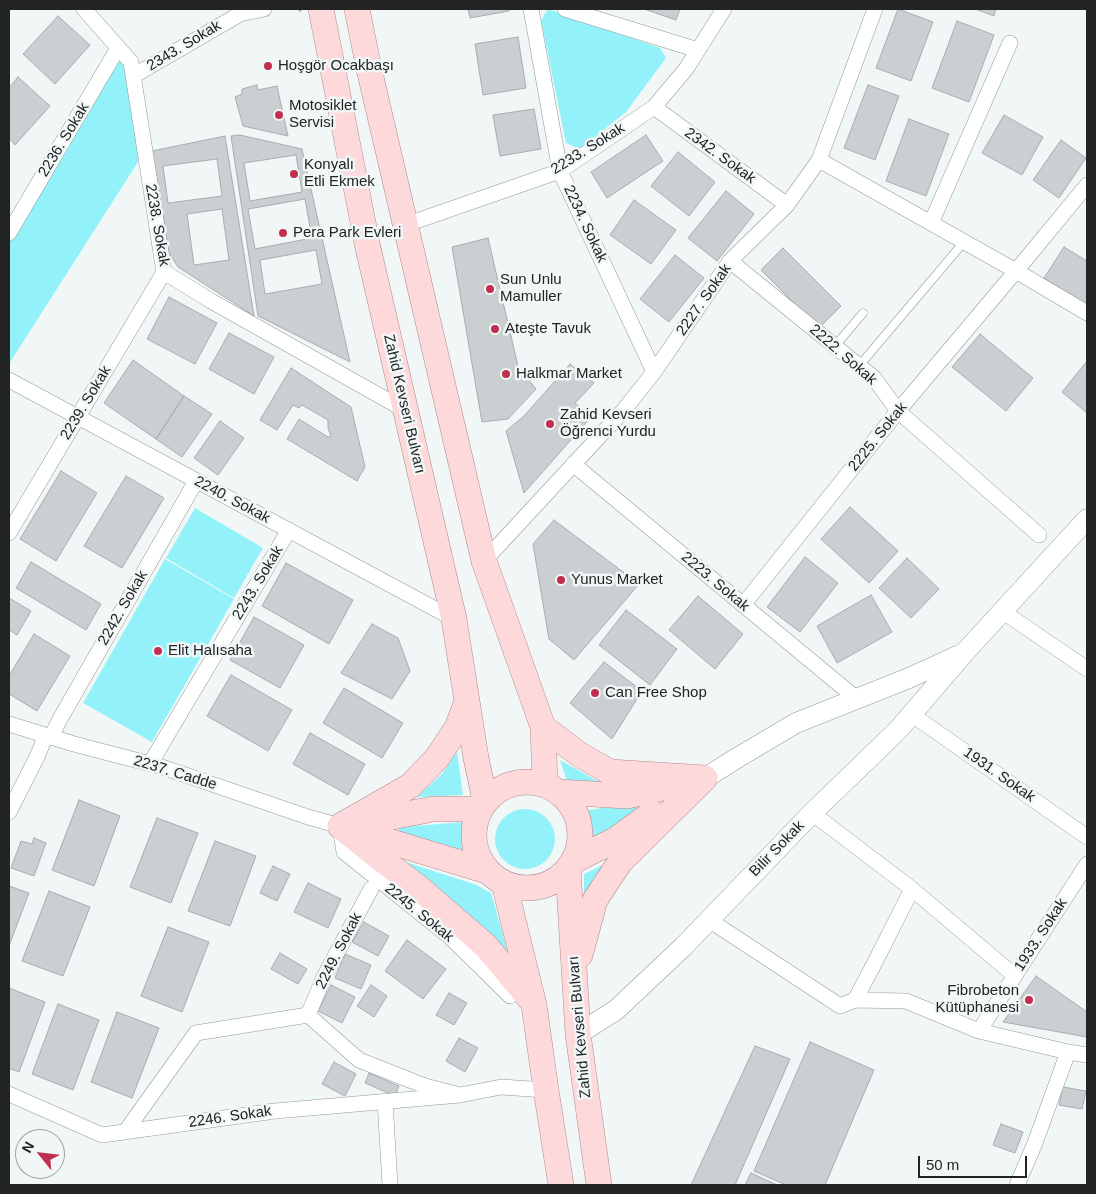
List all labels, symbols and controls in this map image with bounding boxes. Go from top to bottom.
street label: 2343. Sokak [144,17,224,75]
place label: Hoşgör Ocakbaşı [278,57,394,75]
marker: Hoşgör Ocakbaşı [262,60,274,72]
place label: Motosiklet Servisi [289,97,357,132]
street label: 2236. Sokak [35,100,93,180]
marker: Motosiklet Servisi [273,109,285,121]
street label: 2233. Sokak [548,119,628,179]
street label: 2342. Sokak [681,124,759,188]
place label: Konyalı Etli Ekmek [304,156,375,191]
marker: Konyalı Etli Ekmek [288,168,300,180]
street label: 2238. Sokak [141,182,173,268]
street label: 2234. Sokak [559,182,611,266]
place label: Pera Park Evleri [293,224,401,242]
marker: Pera Park Evleri [277,227,289,239]
street label: 2227. Sokak [673,261,735,339]
place label: Sun Unlu Mamuller [500,271,562,306]
marker: Sun Unlu Mamuller [484,283,496,295]
place label: Ateşte Tavuk [505,320,591,338]
street label: 2222. Sokak [806,321,880,389]
marker: Ateşte Tavuk [489,323,501,335]
street label: Zahid Kevseri Bulvarı [379,333,429,475]
street label: 2239. Sokak [57,363,115,443]
place label: Halkmar Market [516,365,622,383]
marker: Halkmar Market [500,368,512,380]
street label: 2225. Sokak [845,399,911,475]
place label: Zahid Kevseri Öğrenci Yurdu [560,406,656,441]
marker: Zahid Kevseri Öğrenci Yurdu [544,418,556,430]
street label: 2240. Sokak [191,472,273,528]
street label: 2243. Sokak [229,543,287,623]
street label: 2223. Sokak [677,548,753,616]
street label: 2242. Sokak [94,567,152,649]
place label: Yunus Market [571,571,663,589]
marker: Yunus Market [555,574,567,586]
place label: Elit Halısaha [168,642,252,660]
marker: Elit Halısaha [152,645,164,657]
place label: Can Free Shop [605,684,707,702]
marker: Can Free Shop [589,687,601,699]
street label: 1931. Sokak [960,744,1038,806]
street label: 2237. Cadde [131,752,219,794]
street label: Bilir Sokak [746,817,808,881]
street label: 2245. Sokak [381,880,457,946]
street label: 1933. Sokak [1011,895,1071,975]
street label: 2249. Sokak [312,910,366,992]
street label: Zahid Kevseri Bulvarı [565,955,595,1099]
place label: Fibrobeton Kütüphanesi [936,982,1019,1017]
marker: Fibrobeton Kütüphanesi [1023,994,1035,1006]
street label: 2246. Sokak [187,1102,273,1132]
north arrow [15,1129,65,1179]
text: N [18,1139,37,1156]
scale bar [921,1146,1030,1178]
text: 50 m [926,1156,959,1173]

